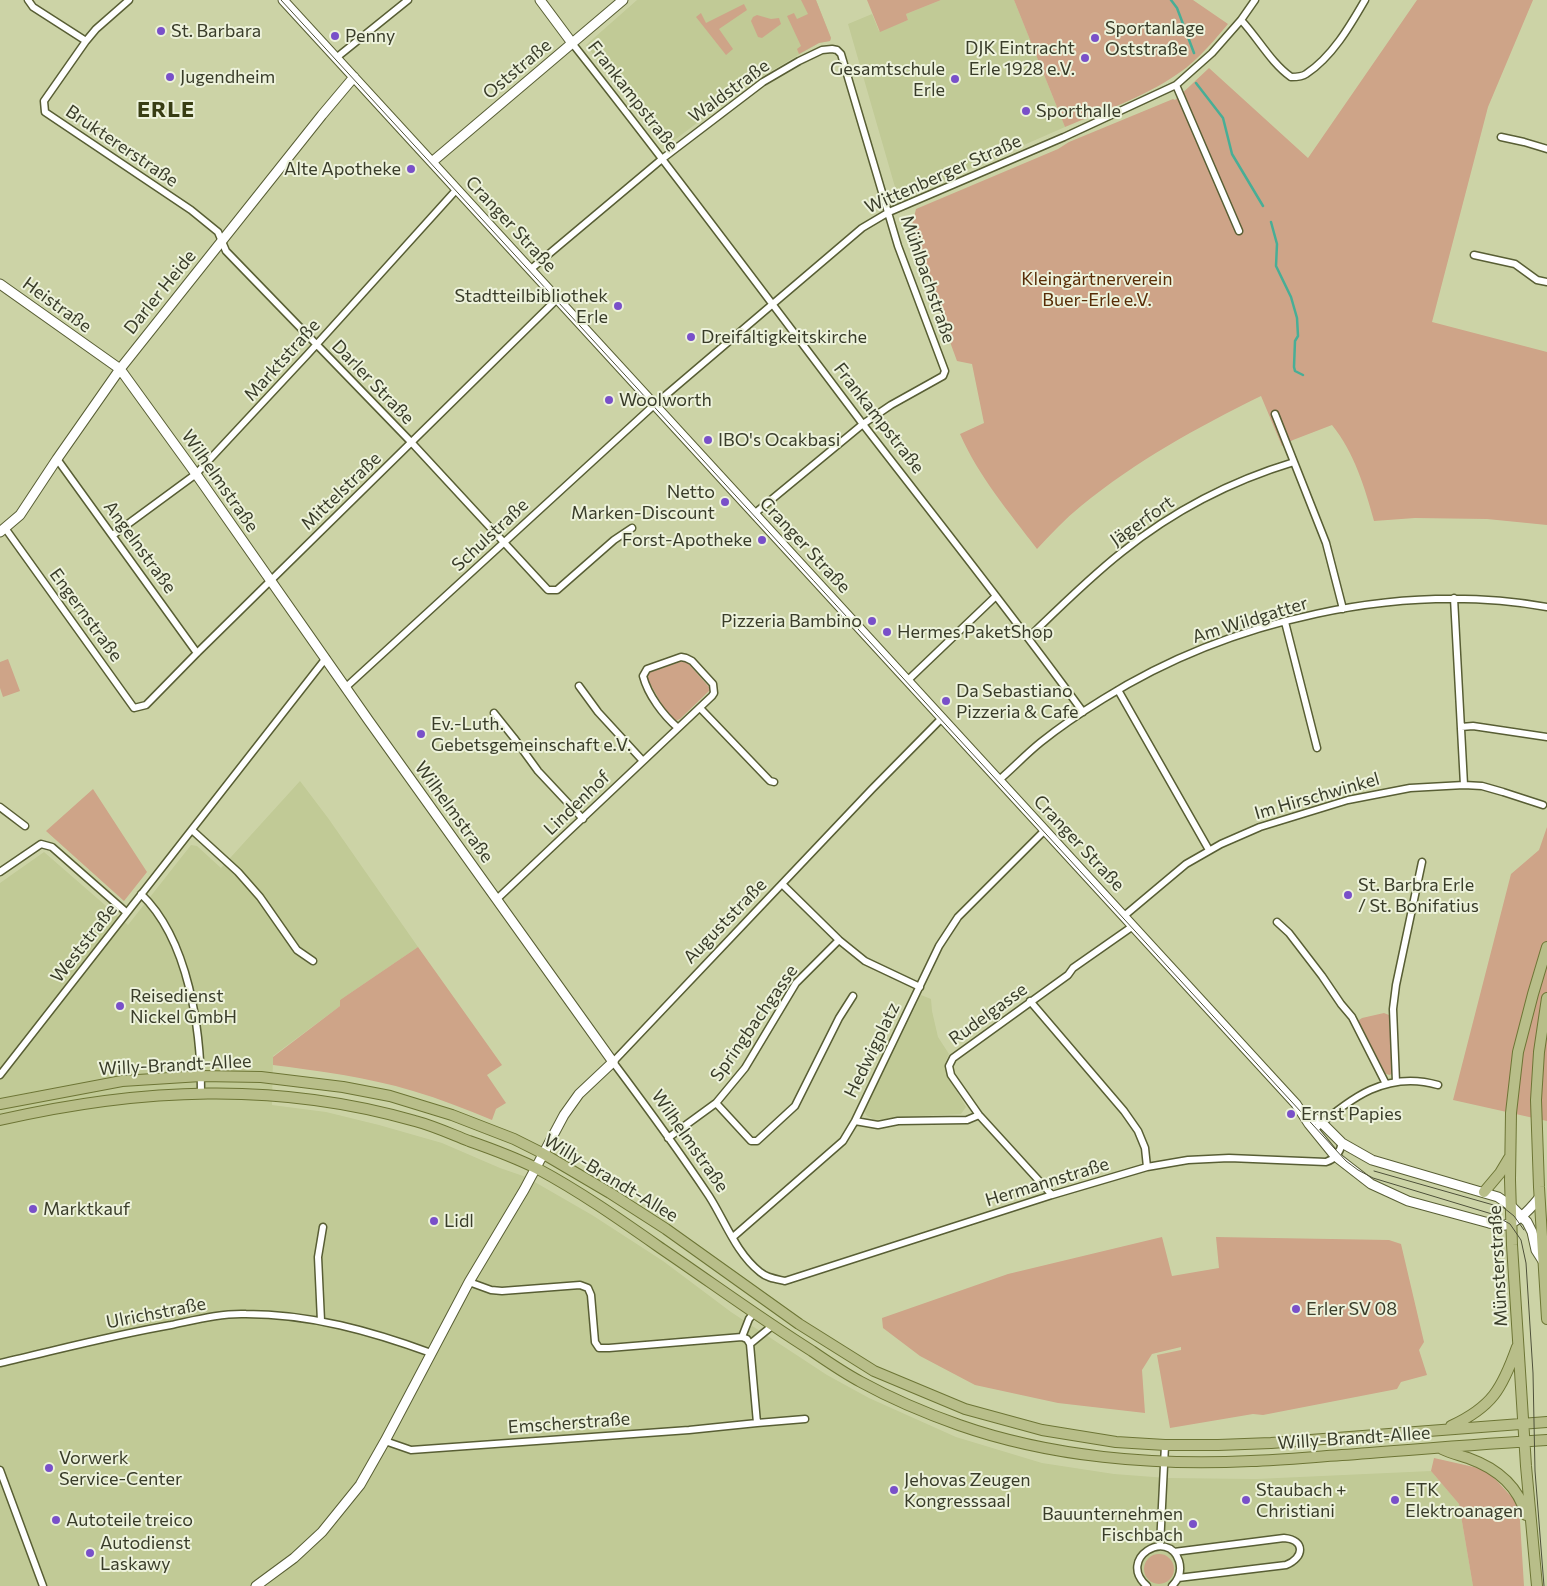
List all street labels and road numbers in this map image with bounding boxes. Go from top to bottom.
street label: Oststraße [478,34,556,104]
street label: Frankampstraße [583,36,683,156]
street label: Waldstraße [685,55,773,127]
street label: Bruktererstraße [62,100,182,192]
street label: Wittenberger Straße [861,130,1025,218]
street label: Cranger Straße [461,172,561,276]
street label: Mühlbachstraße [896,212,960,346]
street label: Darler Heide [119,246,201,338]
street label: Heistraße [18,273,96,337]
street label: Marktstraße [239,314,325,406]
street label: Darler Straße [327,335,419,429]
street label: Frankampstraße [829,358,929,478]
street label: Wilhelmstraße [177,426,263,536]
street label: Mittelstraße [296,447,386,535]
street label: Jägerfort [1106,491,1178,551]
street label: Cranger Straße [755,493,855,597]
street label: Schulstraße [447,494,533,576]
street label: Angelnstraße [99,497,181,597]
street label: Engernstraße [45,564,127,666]
street label: Am Wildgatter [1190,592,1310,648]
street label: Wilhelmstraße [410,757,498,867]
street label: Lindenhof [539,766,615,840]
street label: Im Hirschwinkel [1252,768,1382,824]
street label: Cranger Straße [1029,791,1129,895]
street label: Auguststraße [679,874,771,968]
street label: Weststraße [46,899,122,987]
street label: Springbachgasse [706,961,802,1085]
street label: Rudelgasse [945,978,1031,1050]
street label: Hedwigplatz [840,999,904,1101]
street label: Willy-Brandt-Allee [98,1050,252,1080]
street label: Wilhelmstraße [647,1086,733,1196]
street label: Willy-Brandt-Allee [540,1129,682,1227]
street label: Hermannstraße [983,1153,1111,1211]
street label: Münsterstraße [1484,1205,1512,1327]
street label: Ulrichstraße [104,1293,208,1333]
street label: Emscherstraße [507,1408,631,1438]
street label: Willy-Brandt-Allee [1277,1422,1431,1454]

